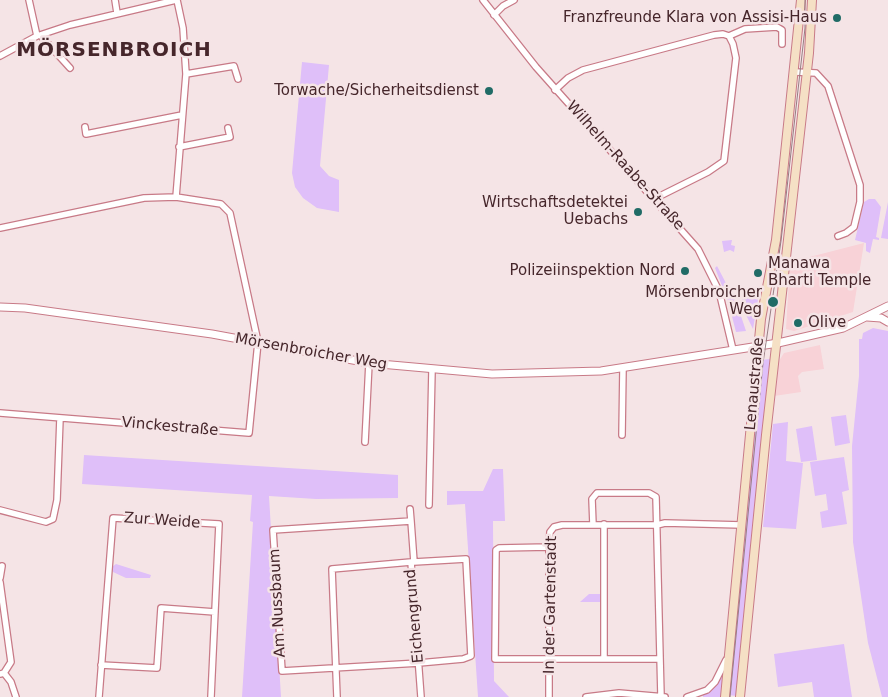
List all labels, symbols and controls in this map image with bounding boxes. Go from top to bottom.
place label: Franzfreunde Klara von Assisi-Haus [563,9,827,27]
marker: Franzfreunde Klara von Assisi-Haus [831,12,843,24]
district label: MÖRSENBROICH [15,39,213,63]
place label: Torwache/Sicherheitsdienst [274,82,479,100]
marker: Torwache/Sicherheitsdienst [483,85,495,97]
street label: Wilhelm-Raabe-Straße [562,98,688,234]
place label: Wirtschaftsdetektei Uebachs [482,194,628,229]
marker: Wirtschaftsdetektei Uebachs [632,206,644,218]
place label: Manawa Bharti Temple [768,255,871,290]
place label: Polizeiinspektion Nord [509,262,675,280]
marker: Polizeiinspektion Nord [679,265,691,277]
marker: Manawa Bharti Temple [752,267,764,279]
place label: Mörsenbroicher Weg [645,284,762,319]
marker: Mörsenbroicher Weg [766,295,780,309]
place label: Olive [808,314,846,332]
marker: Olive [792,317,804,329]
street label: Mörsenbroicher Weg [234,330,388,374]
street label: Lenaustraße [742,337,768,431]
street label: Vinckestraße [121,414,219,440]
street label: Zur Weide [123,509,201,533]
street label: In der Gartenstadt [541,536,561,674]
street label: Am Nussbaum [266,548,290,658]
street label: Eichengrund [402,568,428,664]

